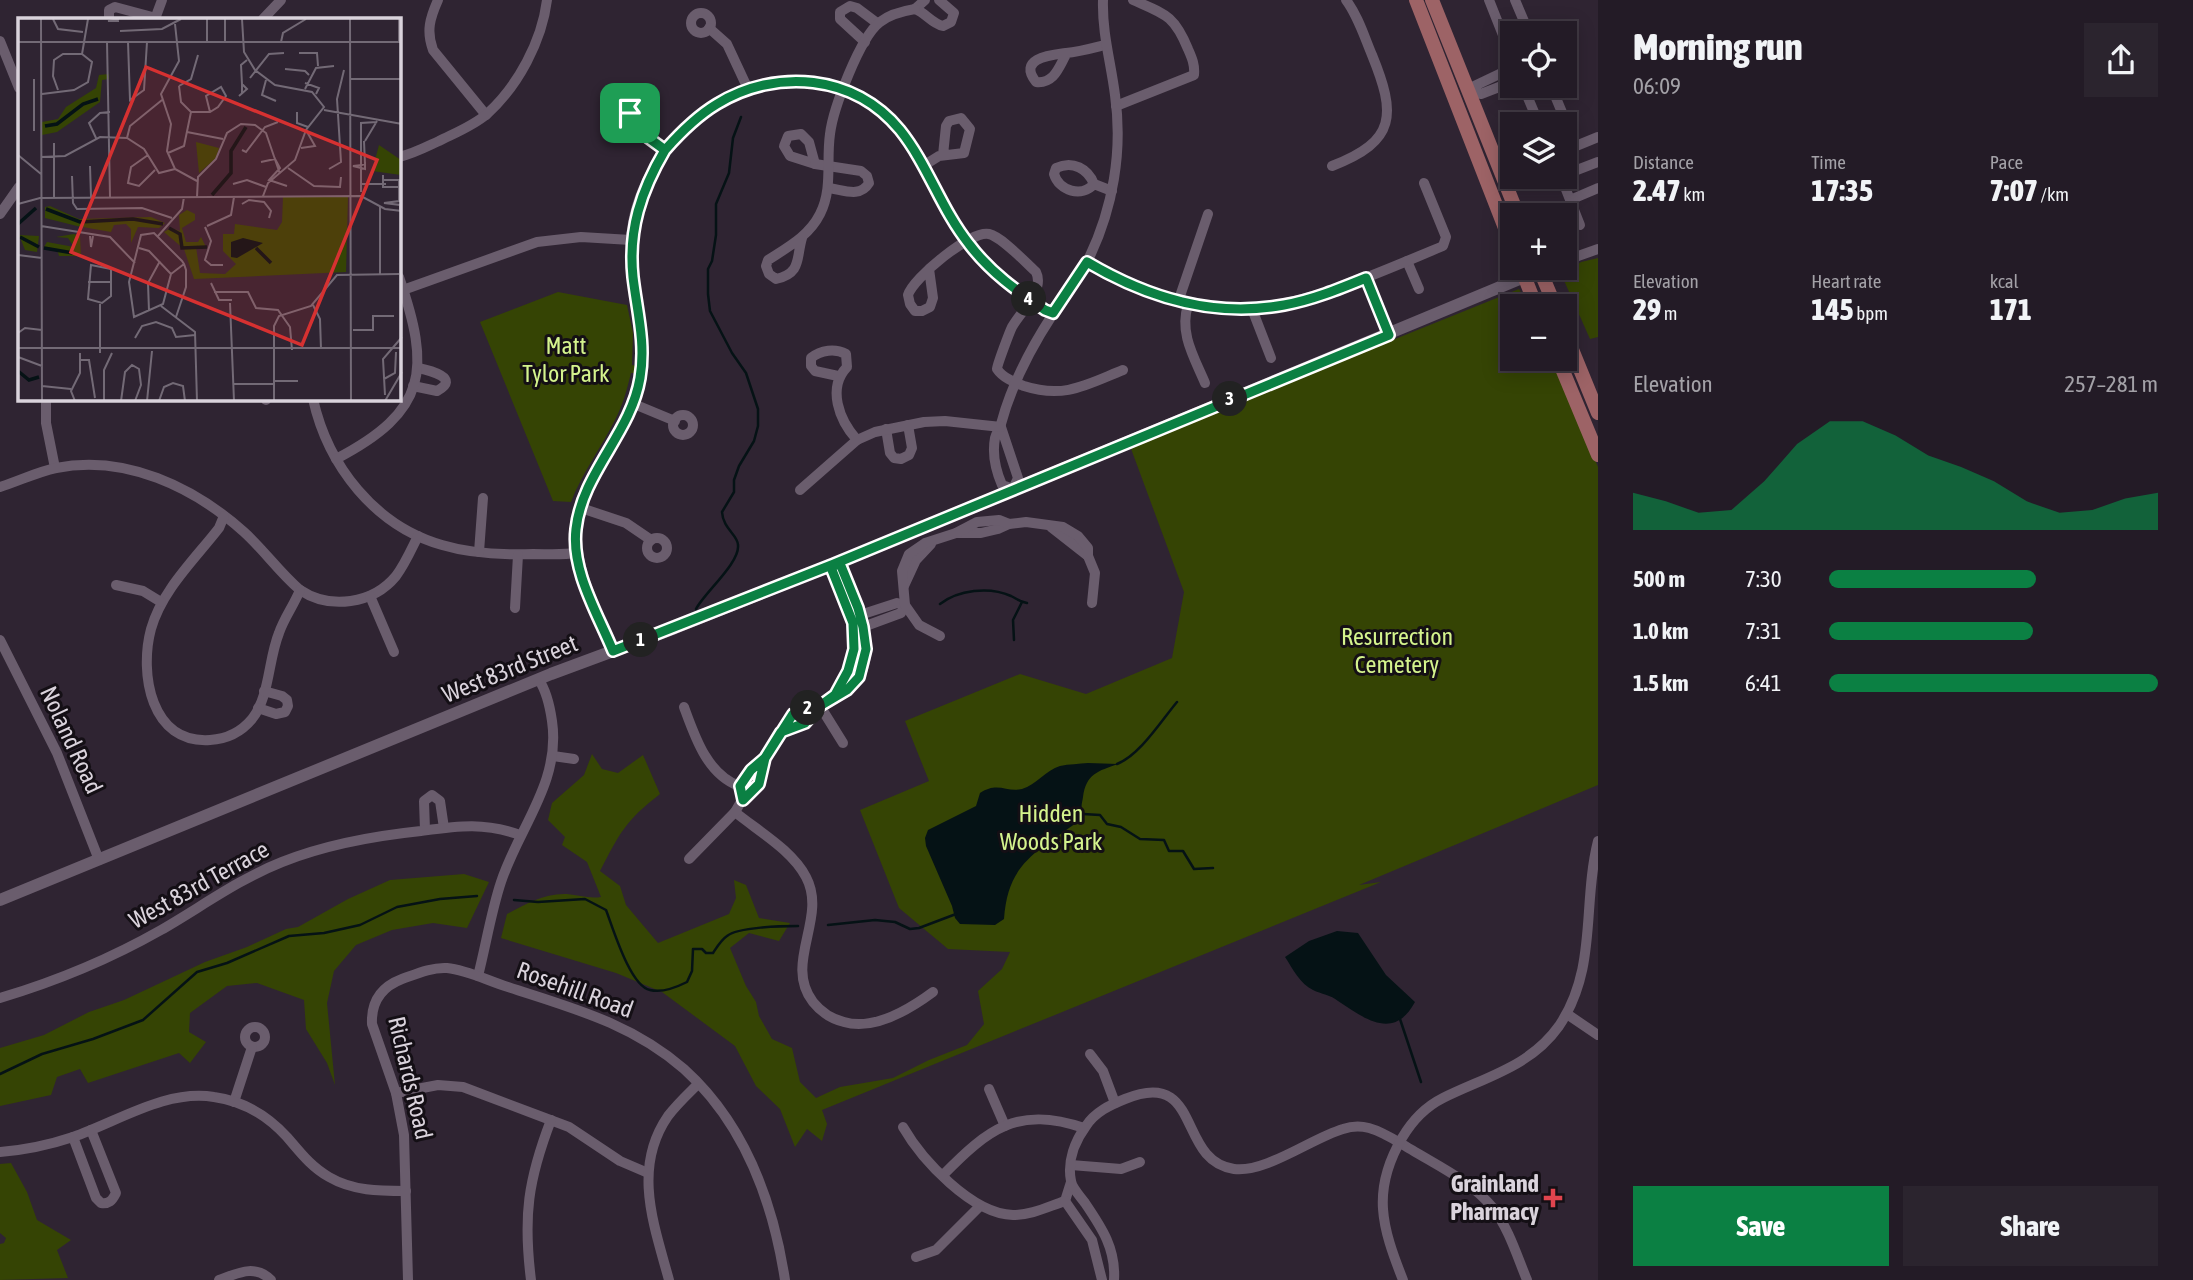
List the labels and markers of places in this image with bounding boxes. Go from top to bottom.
pin [600,83,660,143]
pin: 4 [1012,282,1046,316]
pin: 3 [1212,382,1248,416]
pin: 1 [624,622,658,658]
pin: 2 [790,690,826,726]
place label: Grainland Pharmacy [1450,1170,1539,1225]
marker: Grainland Pharmacy [1545,1190,1561,1206]

